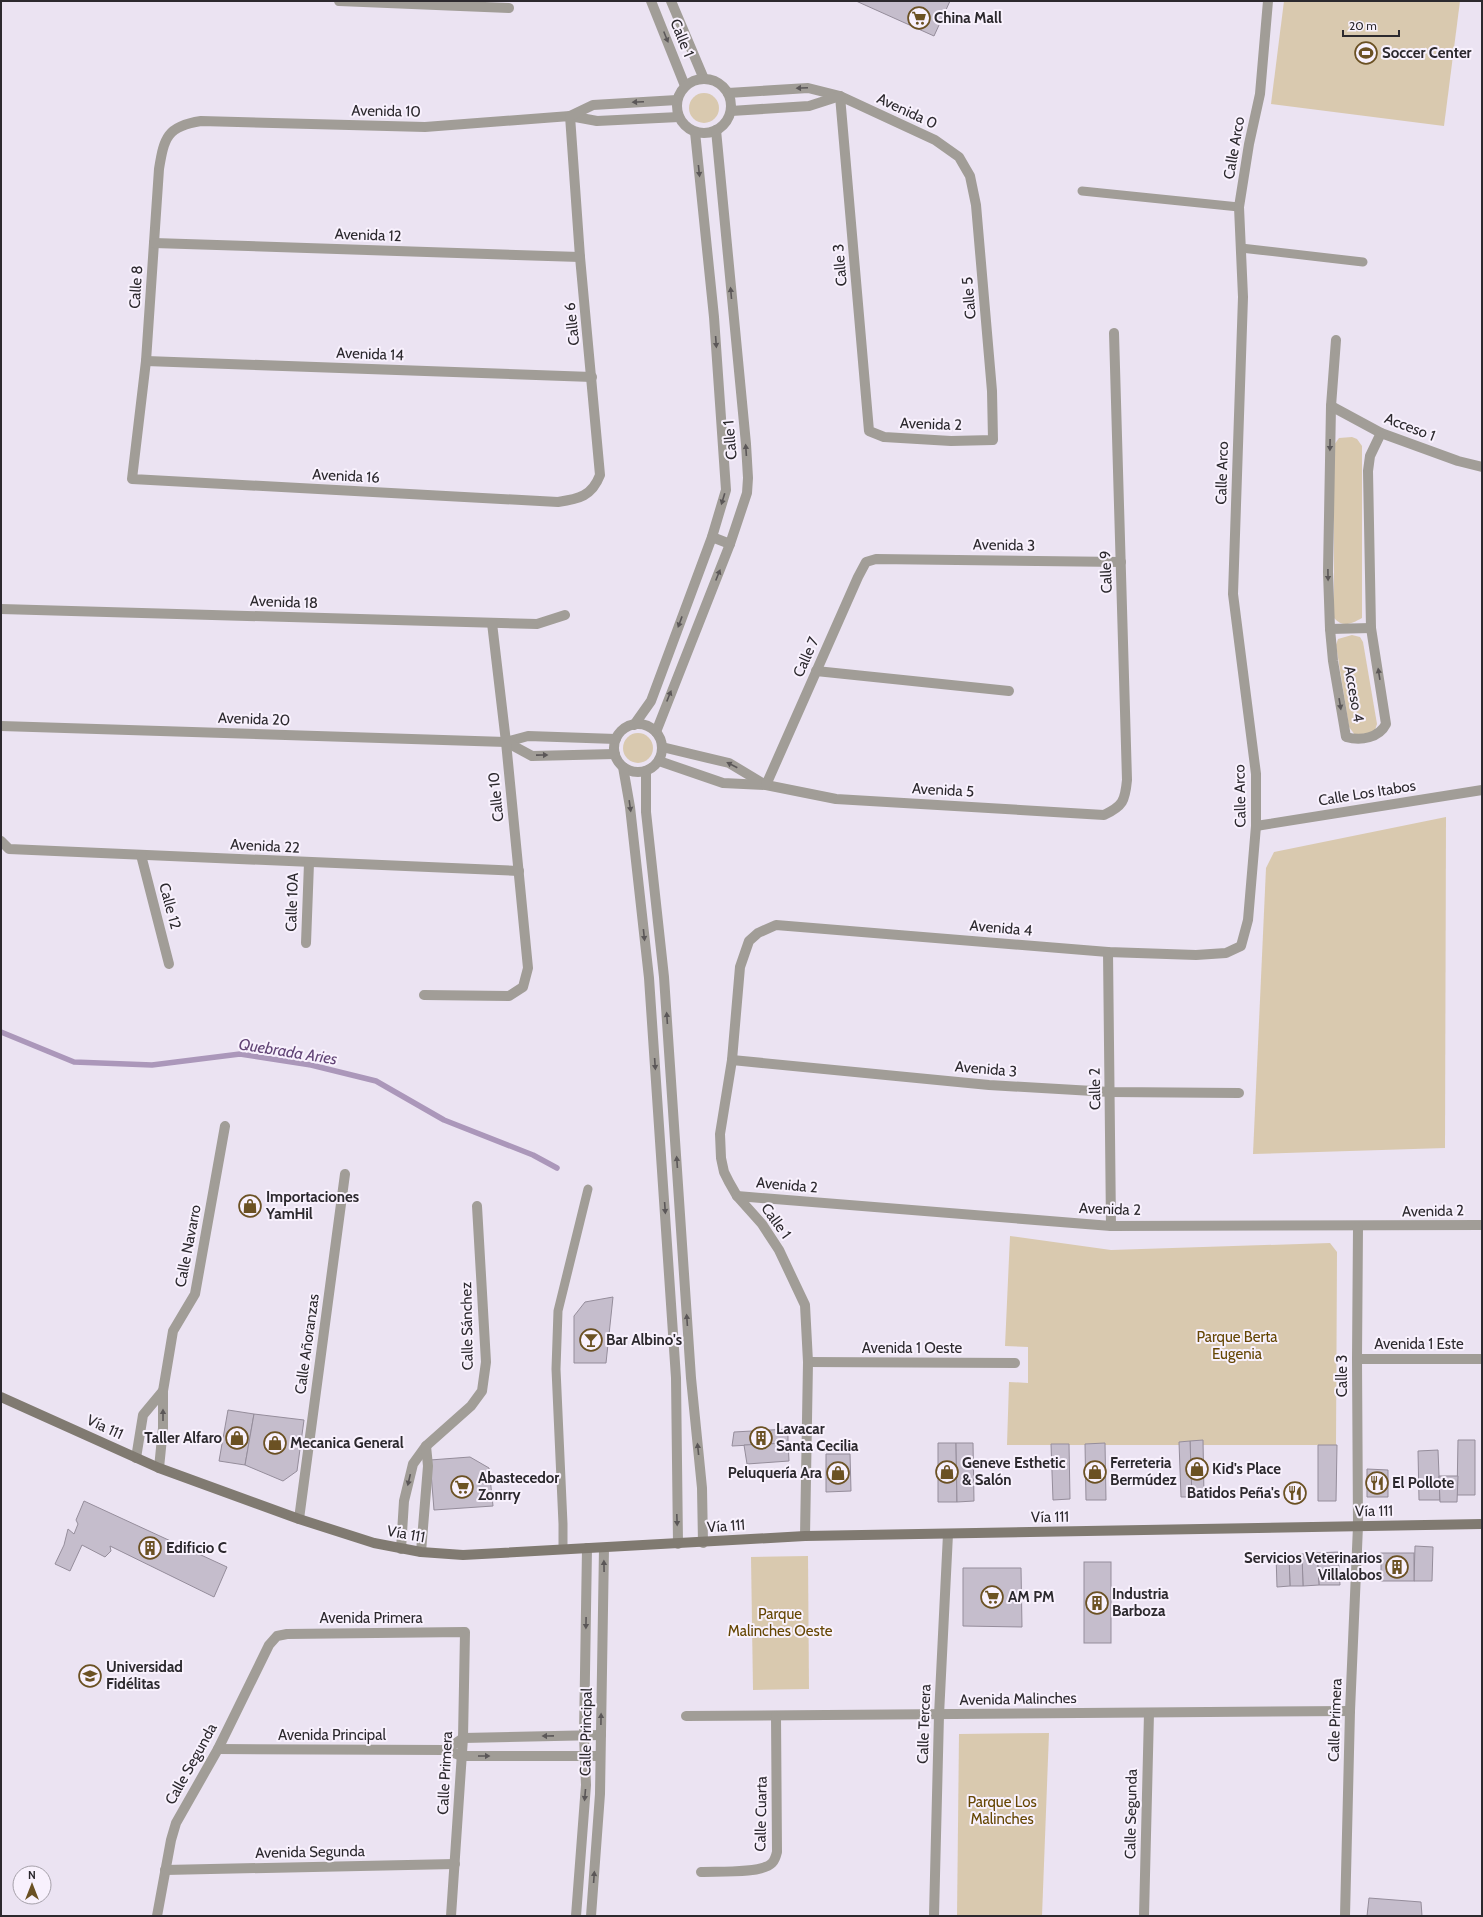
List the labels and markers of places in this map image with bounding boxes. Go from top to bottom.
supermarket icon: China Mall [906,5,932,31]
place label: China Mall [934,9,1002,27]
sports icon: Soccer Center [1353,40,1379,66]
place label: Soccer Center [1382,44,1472,62]
place label: Importaciones YamHil [265,1188,359,1223]
shop icon: Importaciones YamHil [237,1193,263,1219]
bar icon: Bar Albino's [578,1327,604,1353]
place label: Bar Albino's [606,1331,682,1349]
place label: Lavacar Santa Cecilia [776,1420,859,1455]
shop icon: Taller Alfaro [224,1425,250,1451]
building icon: Lavacar Santa Cecilia [748,1425,774,1451]
place label: Taller Alfaro [144,1429,222,1447]
shop icon: Mecanica General [262,1430,288,1456]
place label: Mecanica General [290,1434,404,1452]
place label: Geneve Esthetic & Salón [962,1454,1066,1489]
place label: Ferreteria Bermúdez [1110,1454,1177,1489]
shop icon: Kid's Place [1184,1456,1210,1482]
shop icon: Geneve Esthetic & Salón [934,1459,960,1485]
shop icon: Ferreteria Bermúdez [1082,1459,1108,1485]
shop icon: Peluquería Ara [825,1460,851,1486]
place label: Kid's Place [1212,1460,1281,1478]
place label: Peluquería Ara [728,1464,823,1482]
place label: Abastecedor Zonrry [478,1469,559,1504]
restaurant icon: El Pollote [1364,1470,1390,1496]
supermarket icon: Abastecedor Zonrry [449,1474,475,1500]
place label: El Pollote [1392,1474,1455,1492]
restaurant icon: Batidos Peña's [1282,1480,1308,1506]
place label: Batidos Peña's [1187,1484,1280,1502]
building icon: Edificio C [137,1535,163,1561]
place label: Edificio C [166,1539,227,1557]
place label: Servicios Veterinarios Villalobos [1244,1549,1382,1584]
building icon: Servicios Veterinarios Villalobos [1384,1554,1410,1580]
supermarket icon: AM PM [979,1584,1005,1610]
place label: Industria Barboza [1112,1585,1169,1620]
place label: AM PM [1008,1588,1055,1606]
building icon: Industria Barboza [1084,1590,1110,1616]
place label: Universidad Fidélitas [106,1658,183,1693]
school or university icon: Universidad Fidélitas [77,1663,103,1689]

